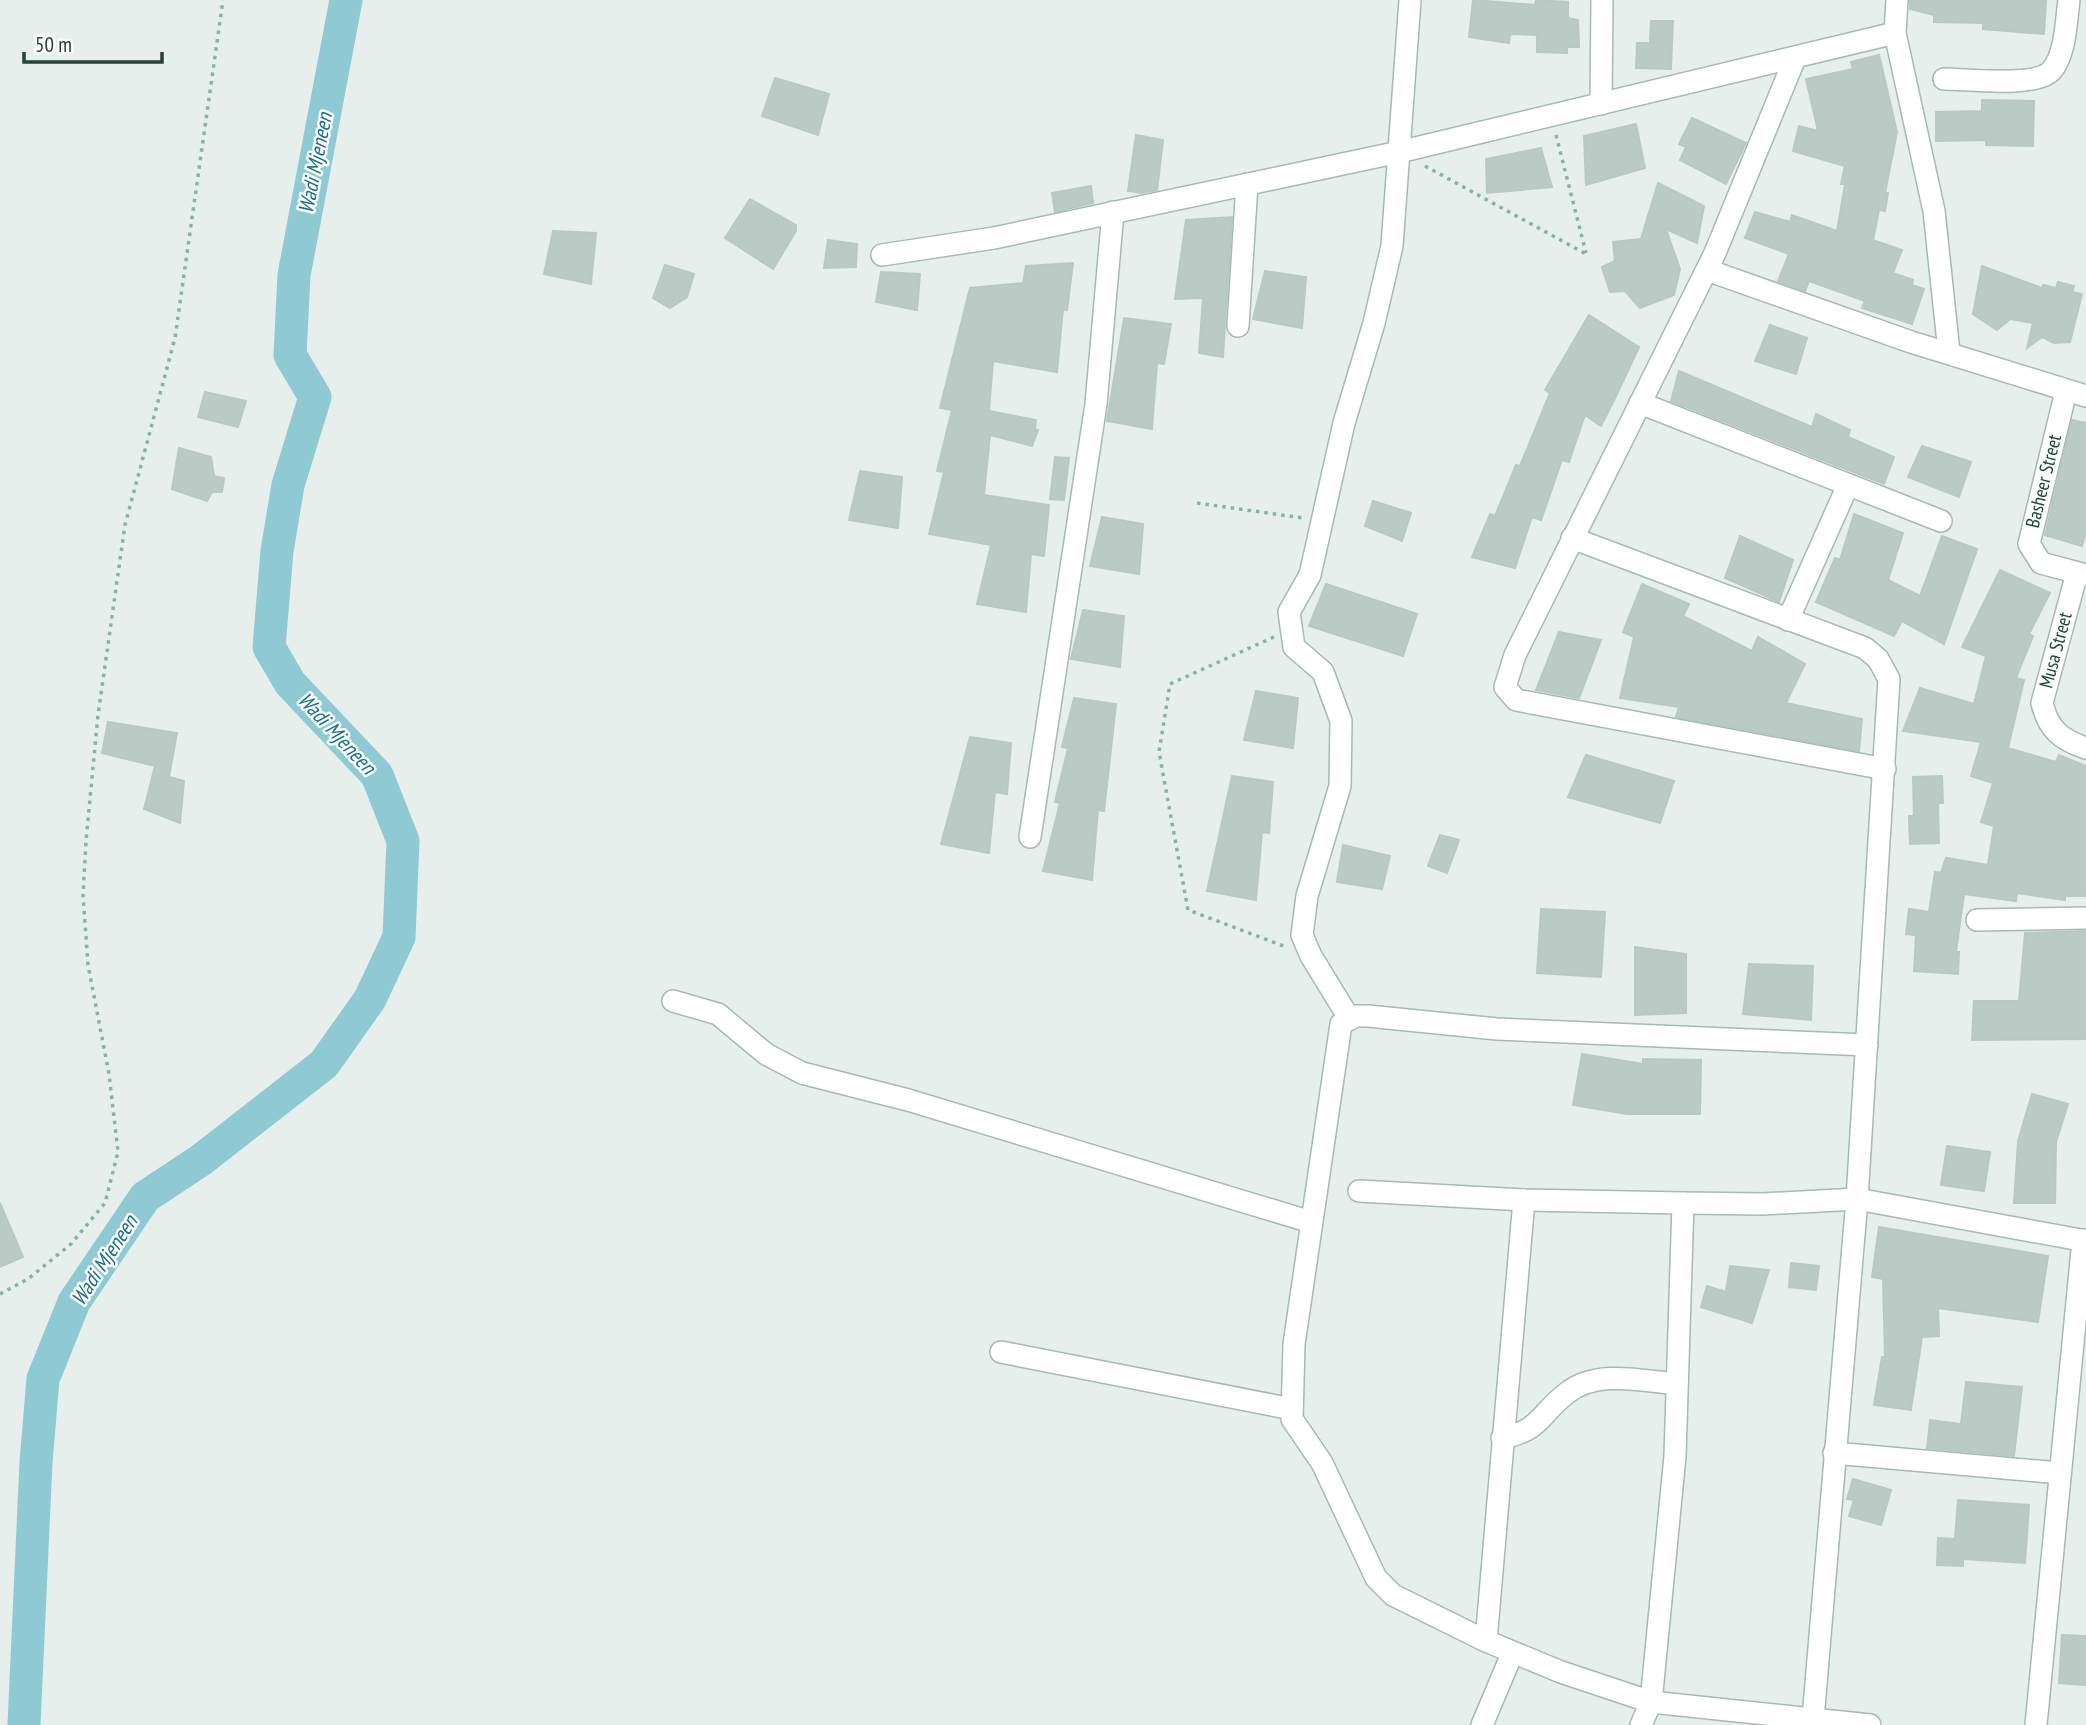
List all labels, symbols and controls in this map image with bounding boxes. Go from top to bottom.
scale bar [24,21,163,65]
text: 50 m [35,31,72,58]
water label: Wadi Mjeneen [292,109,338,216]
street label: Basheer Street [2020,431,2066,530]
street label: Musa Street [2033,609,2077,691]
water label: Wadi Mjeneen [292,686,383,781]
water label: Wadi Mjeneen [65,1208,144,1310]

